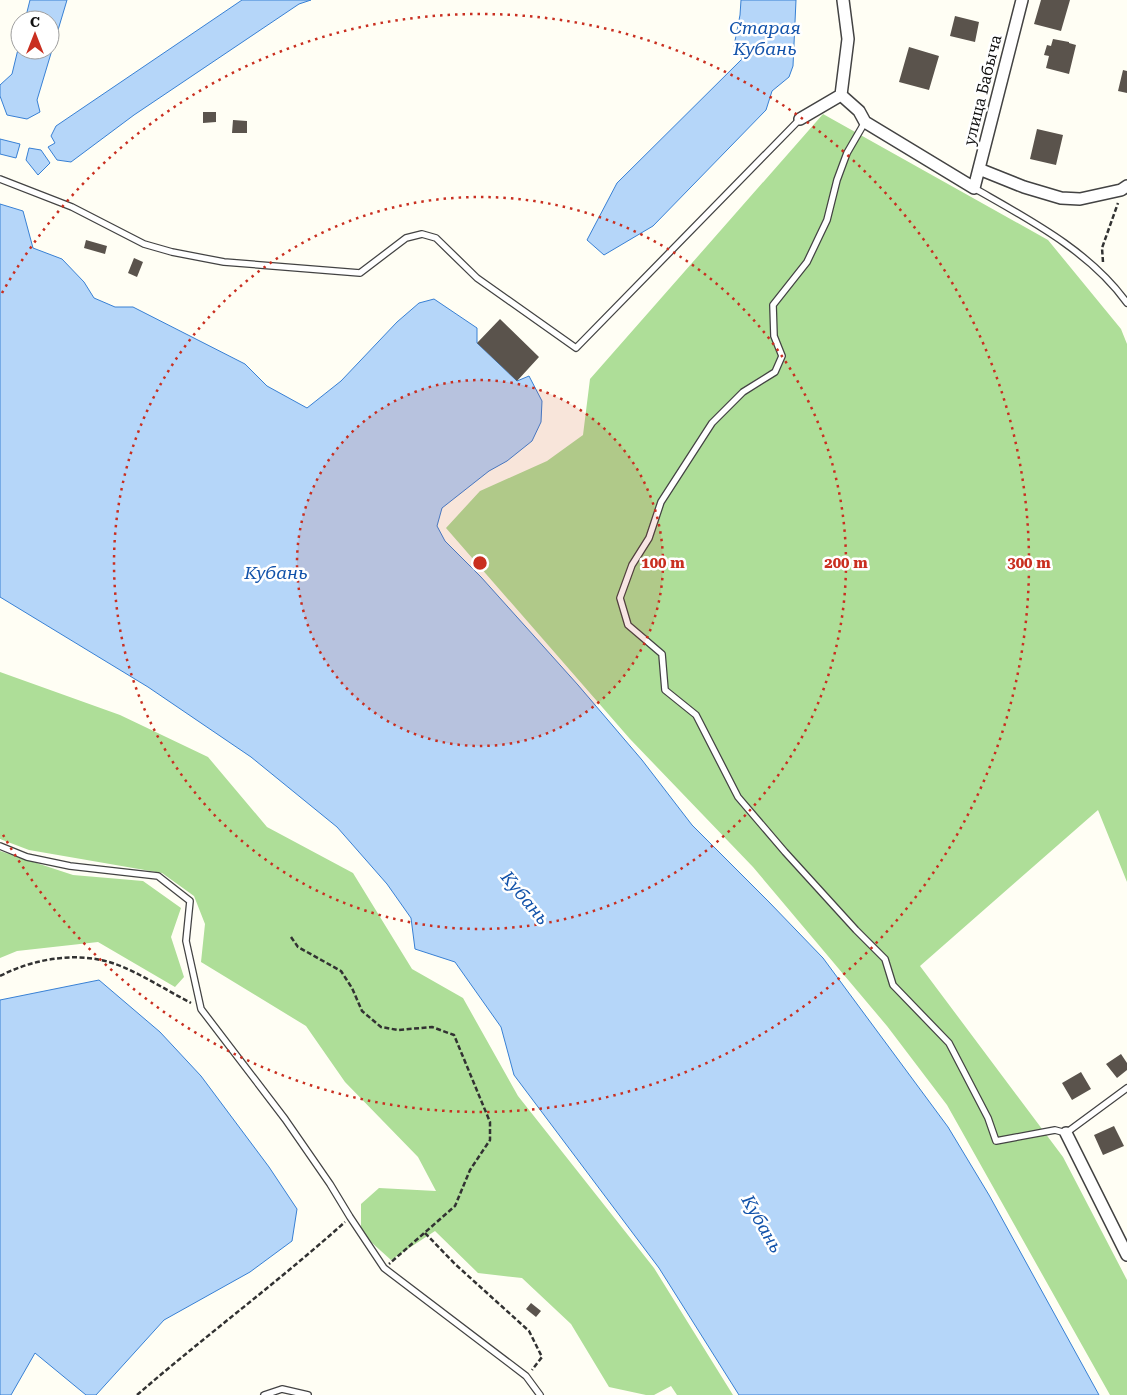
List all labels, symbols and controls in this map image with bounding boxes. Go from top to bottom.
north arrow [10,10,60,60]
text: С [30,14,40,30]
water label: Старая Кубань [729,17,801,59]
street label: улица Бабыча [960,33,1005,147]
centre of rings [471,554,489,572]
text: 100 m [641,554,685,572]
text: 200 m [824,554,868,572]
text: 300 m [1007,554,1051,572]
water label: Кубань [243,562,308,583]
water label: Кубань [496,866,554,929]
water label: Кубань [737,1190,787,1257]

